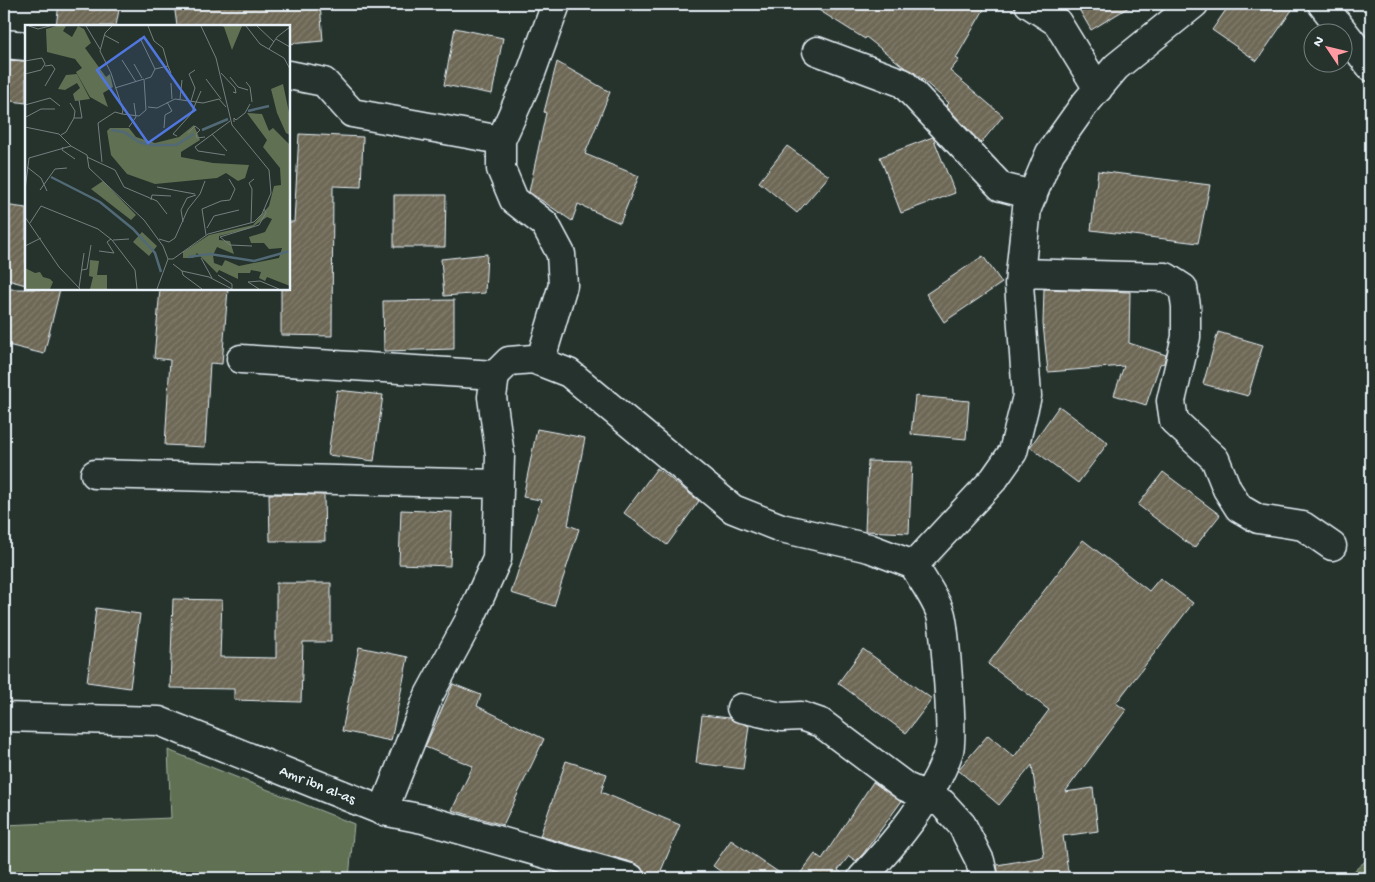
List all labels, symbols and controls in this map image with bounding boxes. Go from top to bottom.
north arrow [1302,22,1352,72]
inset map [25,25,290,290]
text: N [1310,33,1329,51]
street label: Amr ibn al-as [277,762,358,809]

